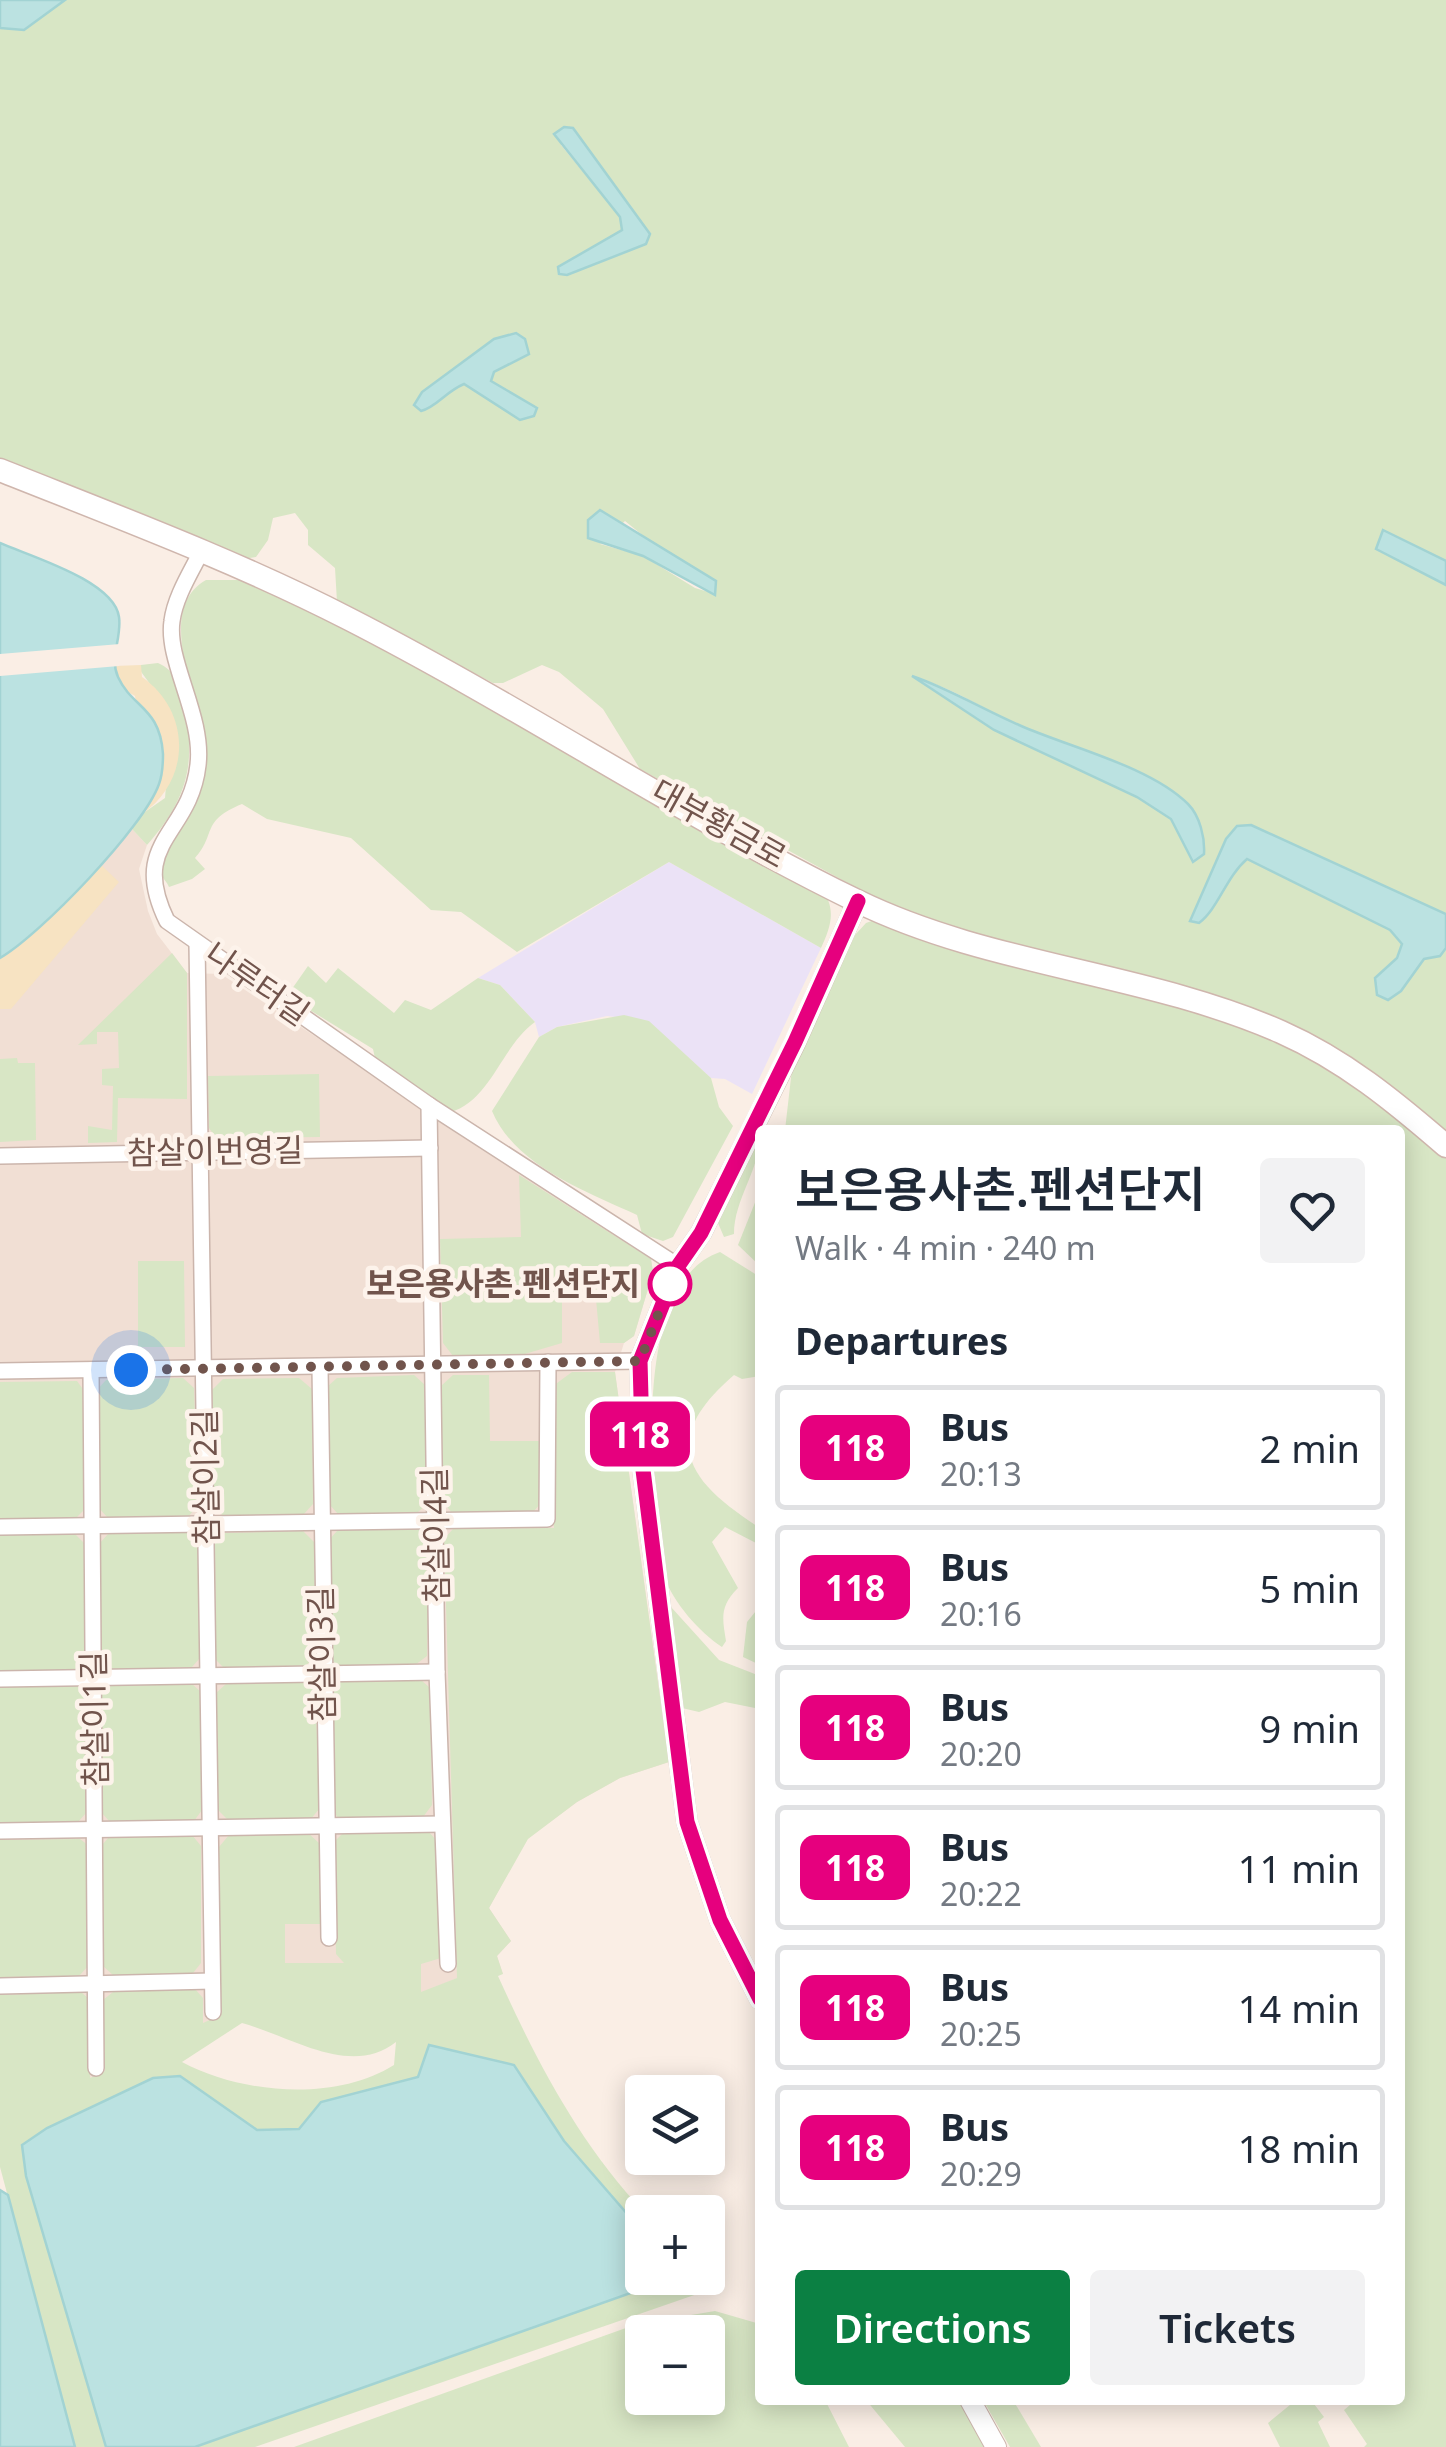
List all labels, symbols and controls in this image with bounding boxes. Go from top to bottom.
street label: 대부황금로 [645,768,795,877]
street label: 나루터길 [197,931,318,1034]
street label: 참살이번영길 [126,1127,304,1174]
text: 보은용사촌.펜션단지 [795,1156,1206,1221]
button: heart [1260,1158,1365,1263]
text: Walk · 4 min · 240 m [795,1226,1096,1269]
place label: 보은용사촌.펜션단지 [366,1261,640,1304]
marker: 보은용사촌.펜션단지 [649,1263,691,1305]
text: Departures [795,1314,1008,1366]
your location [106,1345,156,1395]
text: Bus [940,1400,1009,1452]
line badge: 118 [582,1402,698,1466]
street label: 참살이2길 [182,1409,227,1545]
text: 118 [610,1411,670,1458]
text: 2 min [1260,1422,1360,1474]
text: 118 [825,1424,885,1471]
text: 20:13 [940,1452,1022,1495]
street label: 참살이4길 [412,1467,457,1603]
text: Bus [940,1540,1009,1592]
text: 5 min [1260,1562,1360,1614]
text: 118 [825,1564,885,1611]
street label: 참살이3길 [298,1586,343,1722]
text: 20:16 [940,1592,1022,1635]
street label: 참살이1길 [71,1651,116,1787]
text: Bus [940,1680,1009,1732]
text: 9 min [1260,1702,1360,1754]
text: 118 [825,1704,885,1751]
text: 20:20 [940,1732,1022,1775]
text: Bus [940,1820,1009,1872]
text: 11 min [1238,1842,1360,1894]
text: 118 [825,1844,885,1891]
text: 20:22 [940,1872,1022,1915]
text: Bus [940,1960,1009,2012]
text: 14 min [1238,1982,1360,2034]
text: 118 [825,1984,885,2031]
text: 20:25 [940,2012,1022,2055]
map controls [625,2075,725,2415]
button: layers [625,2075,725,2175]
text: Bus [940,2100,1009,2152]
text: 18 min [1238,2122,1360,2174]
text: 118 [825,2124,885,2171]
text: 20:29 [940,2152,1022,2195]
button: + [625,2195,725,2295]
button: Directions [795,2270,1070,2385]
button: Tickets [1090,2270,1365,2385]
button: − [625,2315,725,2415]

